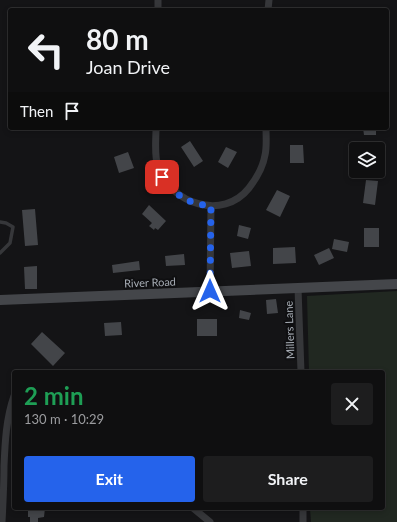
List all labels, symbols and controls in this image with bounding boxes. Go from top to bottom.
text: 80 m [86,22,149,56]
icon: left [20,24,72,76]
text: Joan Drive [86,56,170,78]
icon: arrive [61,100,83,122]
text: Then [20,102,53,120]
map controls [349,142,385,178]
button: layers [349,142,385,178]
pin [145,160,179,194]
icon: arrive [151,166,173,188]
position arrow [189,270,231,312]
street label: River Road [124,275,176,289]
street label: Millers Lane [281,300,297,359]
text: 2 min [24,381,84,410]
button: close [331,383,373,425]
text: 130 m · 10:29 [24,411,104,427]
button: Exit [24,456,195,502]
button: Share [203,456,373,502]

